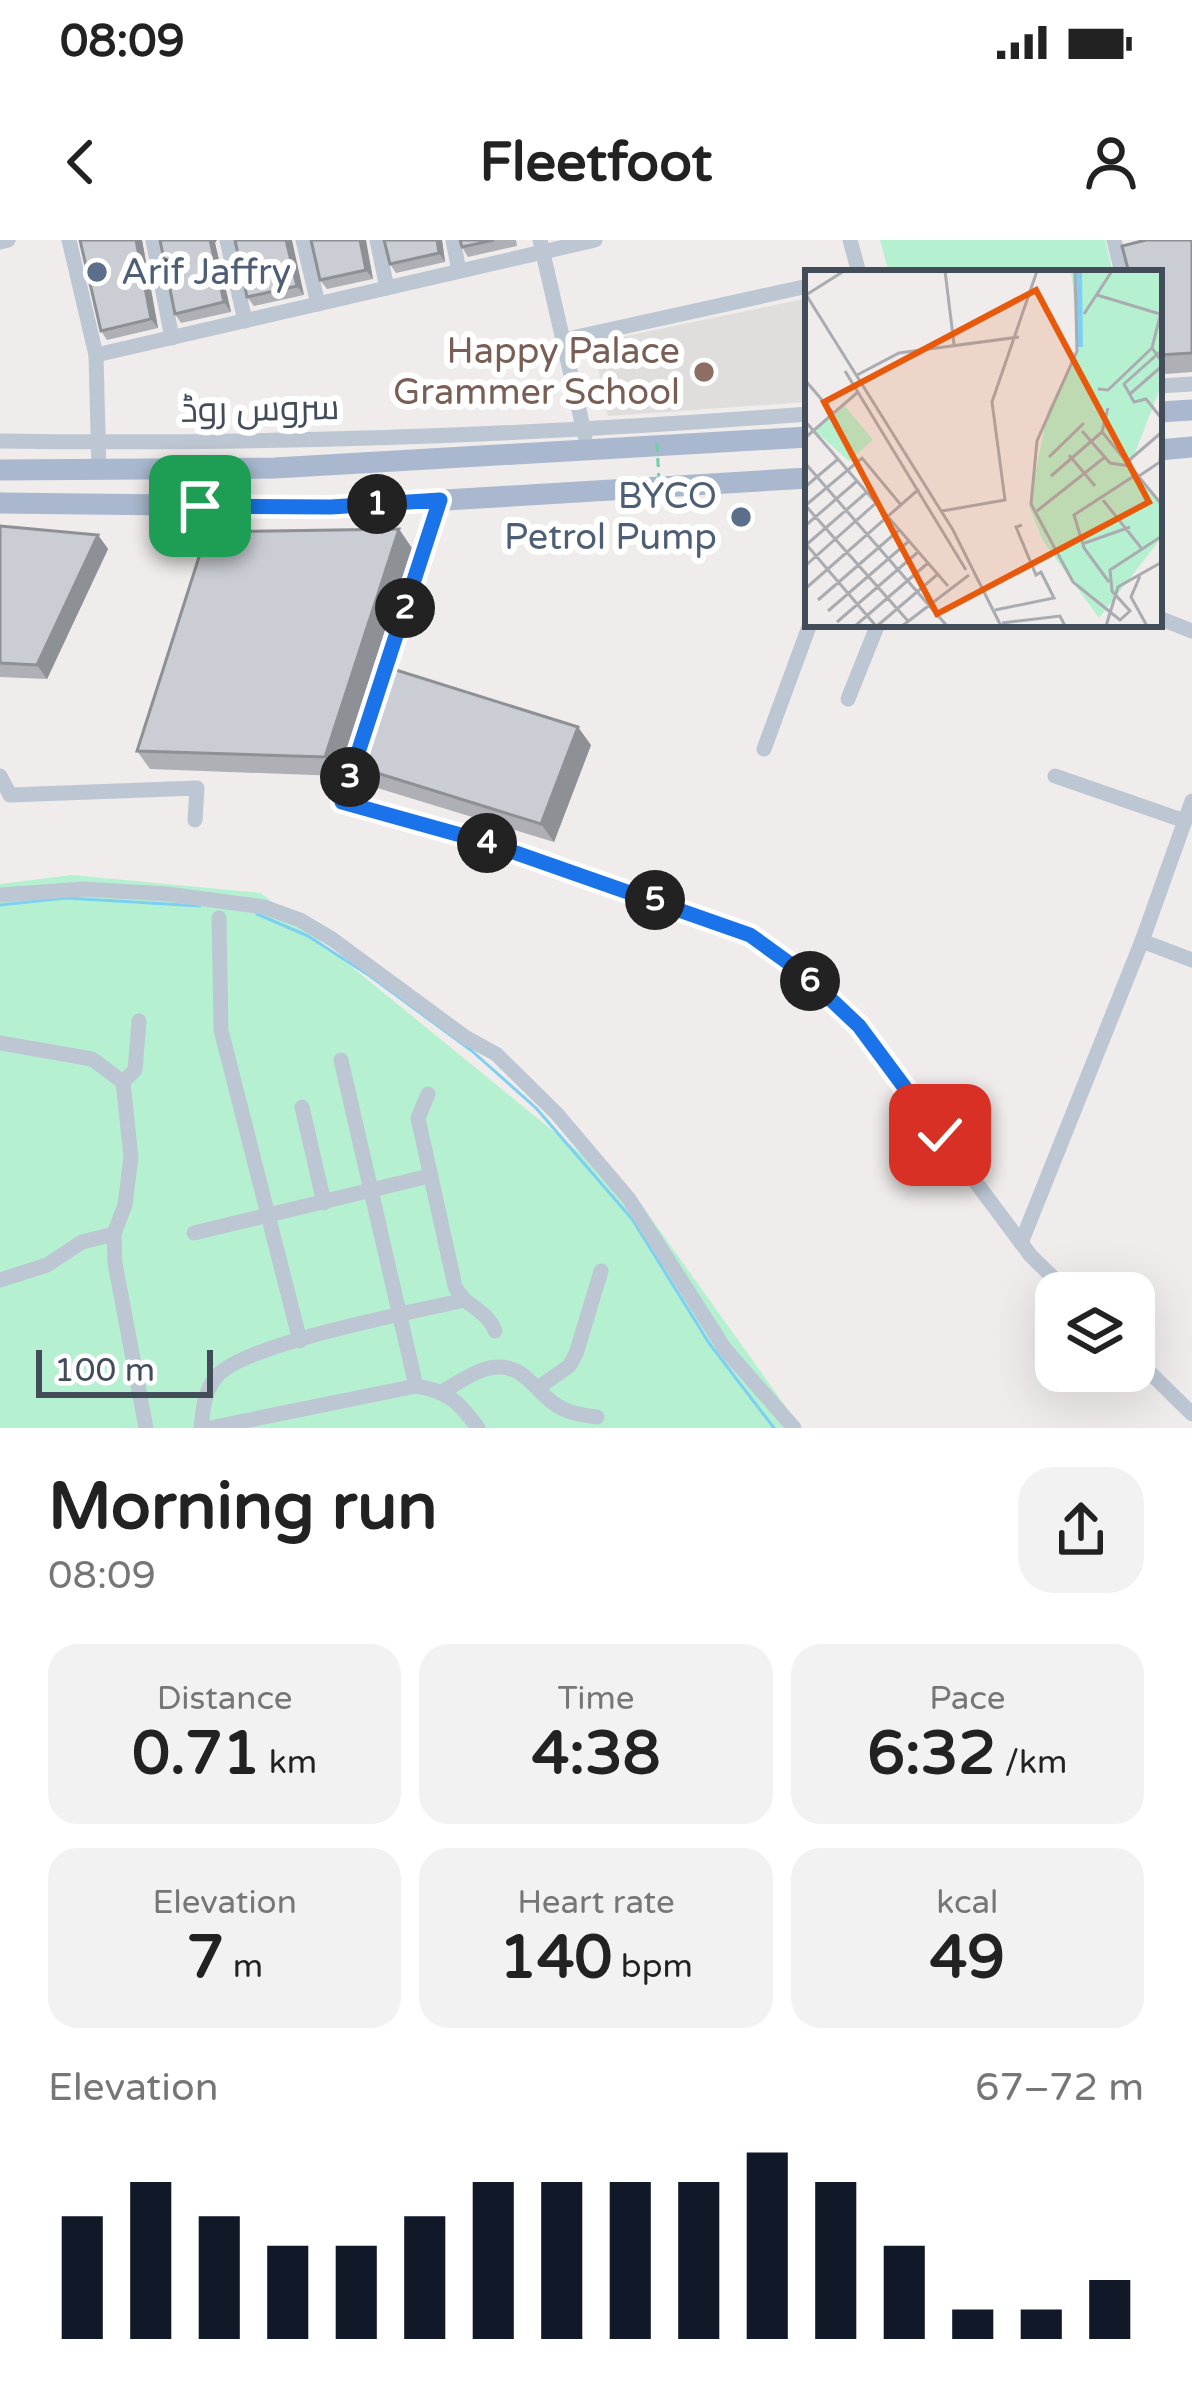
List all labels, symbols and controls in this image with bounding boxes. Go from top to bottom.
text: 08:09 [60,15,185,69]
icon: back [48,129,114,195]
icon: person [1078,129,1144,195]
text: Fleetfoot [480,130,712,195]
place label: Arif Jaffry [121,251,291,294]
marker: Arif Jaffry [84,259,110,285]
inset map [805,270,1162,627]
place label: Happy Palace Grammer School [393,330,680,414]
marker: Happy Palace Grammer School [691,359,717,385]
street label: سروس روڈ [180,386,340,432]
pin [149,455,251,557]
icon: arrive [167,473,233,539]
pin: 1 [347,474,407,534]
place label: BYCO Petrol Pump [504,475,717,559]
text: 1 [367,484,387,523]
marker: BYCO Petrol Pump [728,504,754,530]
pin: 2 [375,578,435,638]
text: 2 [395,588,415,627]
pin: 3 [320,747,380,807]
text: 3 [340,757,360,796]
pin: 4 [457,813,517,873]
text: 4 [477,823,497,862]
pin: 5 [625,870,685,930]
text: 5 [645,880,665,919]
pin: 6 [780,951,840,1011]
text: 6 [800,961,820,1000]
pin [889,1084,991,1186]
icon: check [907,1102,973,1168]
map controls [1035,1272,1155,1392]
button: layers [1035,1272,1155,1392]
scale bar [36,1344,213,1397]
text: 100 m [54,1351,155,1390]
text: Morning run [48,1467,438,1547]
button: share [1018,1467,1144,1593]
text: 08:09 [48,1552,156,1599]
text: Distance [157,1679,293,1718]
text: Time [558,1679,634,1718]
text: Pace [929,1679,1005,1718]
text: 0.71 [132,1718,260,1790]
text: 4:38 [532,1718,660,1790]
text: 6:32 [867,1718,996,1790]
text: km [260,1743,317,1782]
text: /km [996,1743,1067,1782]
text: Elevation [153,1883,297,1922]
text: Heart rate [517,1883,675,1922]
text: kcal [936,1883,998,1922]
text: 7 [186,1922,224,1994]
text: 140 [499,1922,612,1994]
text: 49 [930,1922,1005,1994]
text: m [224,1947,263,1986]
text: bpm [612,1947,693,1986]
text: Elevation [48,2064,218,2111]
text: 67–72 m [975,2064,1144,2111]

